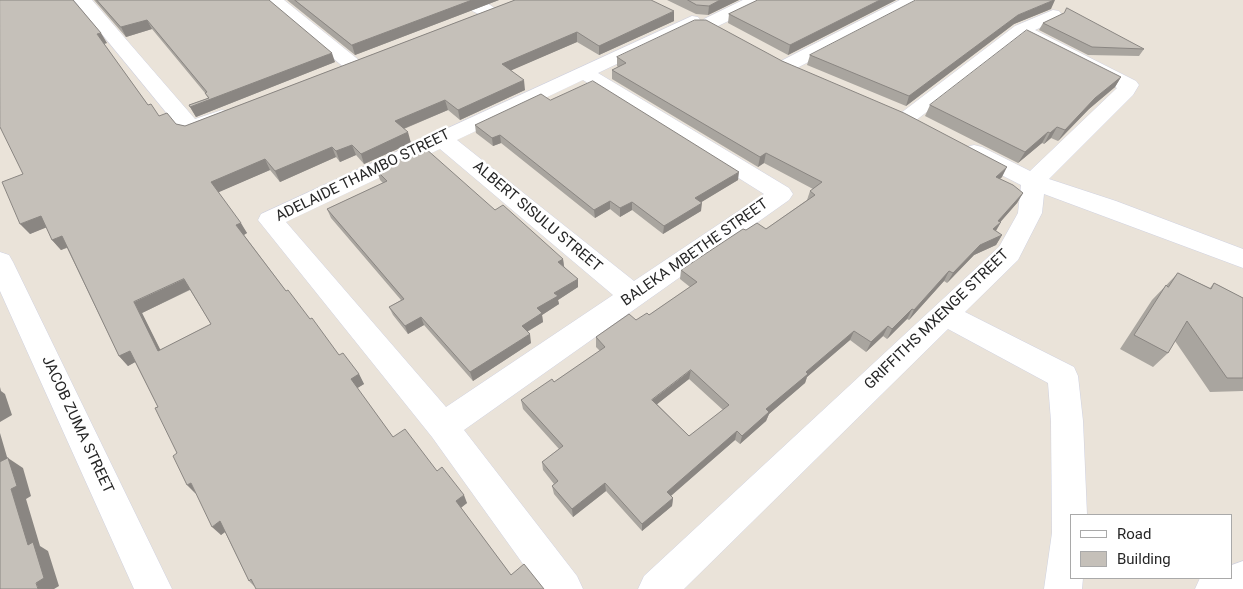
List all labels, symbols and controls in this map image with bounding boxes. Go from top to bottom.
street label: ADELAIDE THAMBO STREET [273,126,453,226]
street label: ALBERT SISULU STREET [469,158,605,276]
street label: BALEKA MBETHE STREET [618,195,772,311]
street label: GRIFFITHS MXENGE STREET [861,246,1013,394]
street label: JACOB ZUMA STREET [37,353,117,497]
legend [1070,514,1233,579]
text: Road [1117,525,1151,543]
text: Building [1117,550,1171,568]

